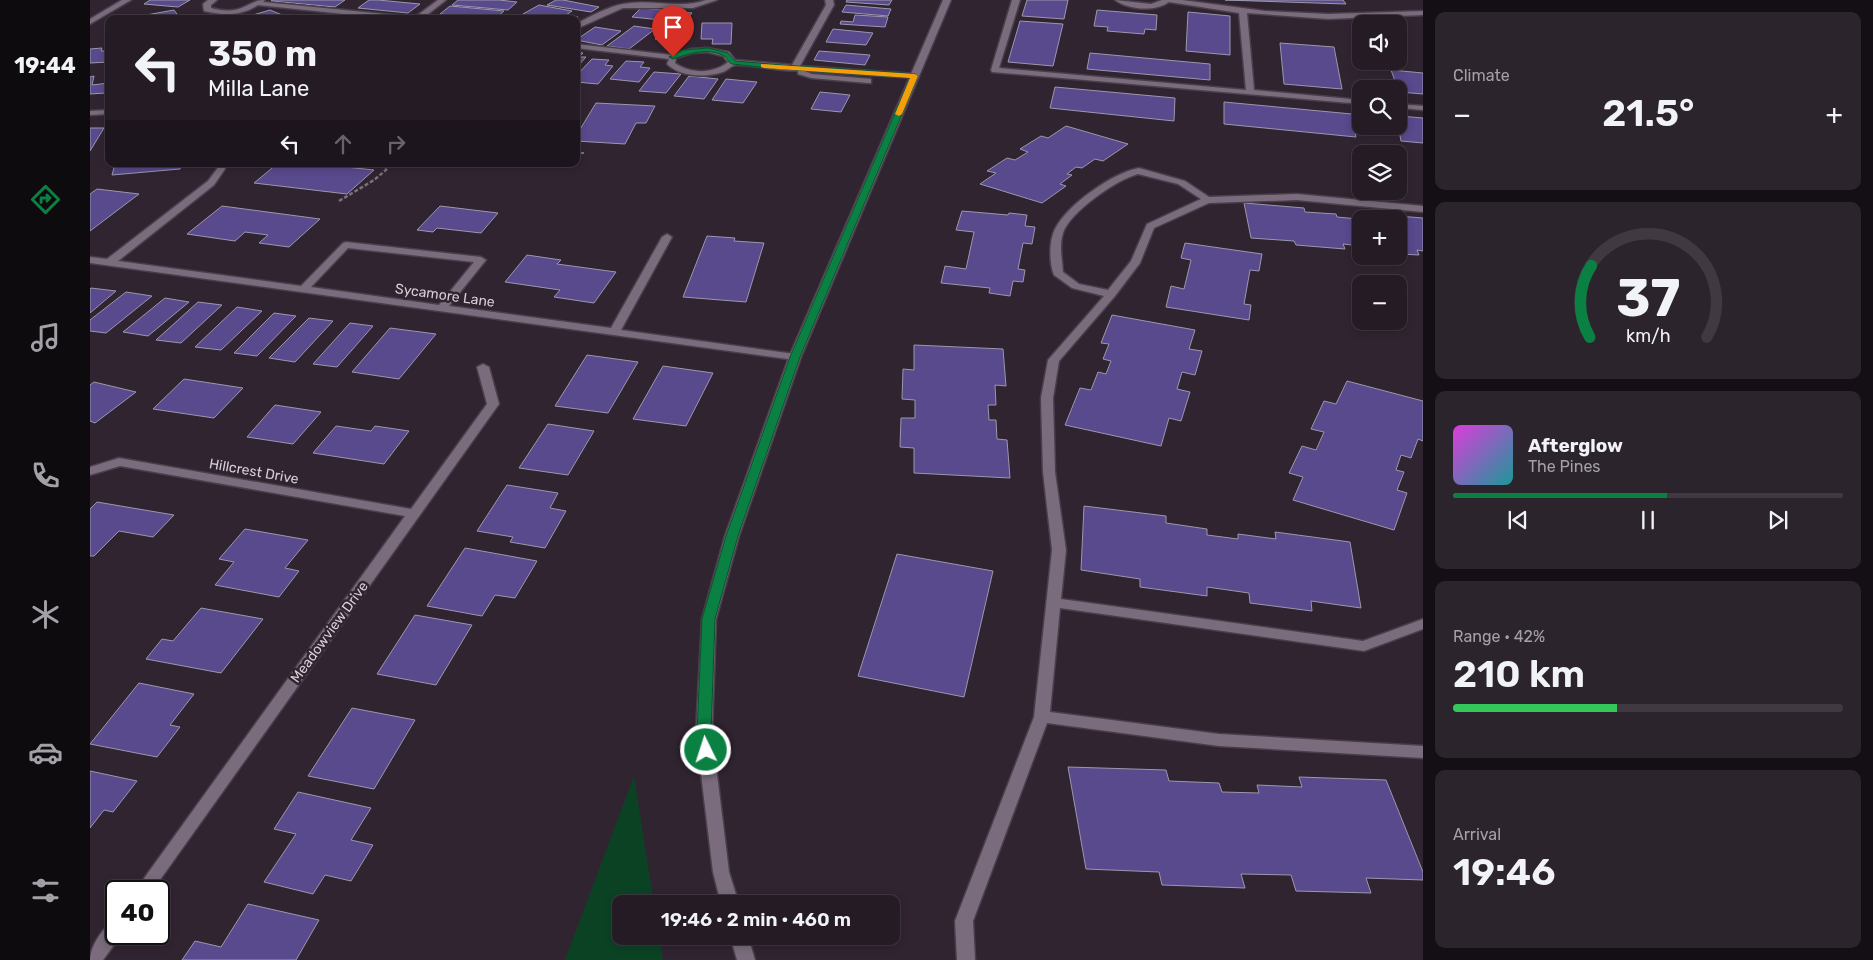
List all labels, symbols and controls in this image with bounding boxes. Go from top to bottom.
pin [652,6,694,57]
icon: arrive [659,13,687,41]
map controls [1352,15,1407,330]
button: sound [1352,15,1407,70]
text: 350 m [208,33,317,75]
icon: left [125,35,190,100]
text: 19:44 [14,52,76,79]
text: Climate [1453,66,1510,85]
text: Milla Lane [208,75,309,102]
button: search [1352,80,1407,135]
text: 21.5° [1602,90,1694,136]
text: − [1453,98,1471,131]
text: + [1826,98,1843,131]
icon: left [276,130,304,158]
icon: ahead [329,130,357,158]
icon: right [382,130,410,158]
button: layers [1352,145,1407,200]
icon: directions [28,182,63,217]
button: + [1352,210,1407,265]
text: 37 [1616,267,1680,329]
button: − [1352,275,1407,330]
street label: Sycamore Lane [394,280,496,311]
icon: music [28,320,63,355]
text: km/h [1626,325,1670,346]
text: Afterglow [1528,434,1623,457]
street label: Hillcrest Drive [208,455,300,488]
text: The Pines [1528,457,1601,476]
icon: phone [28,458,63,493]
icon: previous [1504,506,1532,534]
icon: pause [1634,506,1662,534]
icon: next [1764,506,1792,534]
street label: Meadowview Drive [287,578,372,686]
icon: climate [28,597,63,632]
text: Range · 42% [1453,627,1545,646]
text: 210 km [1453,651,1585,697]
position arrow [679,723,731,775]
icon: car [28,735,63,770]
text: Arrival [1453,825,1501,844]
text: 19:46 [1453,849,1555,895]
icon: filters [28,873,63,908]
speed limit sign: 40 [105,880,170,945]
text: 19:46 · 2 min · 460 m [661,908,851,931]

